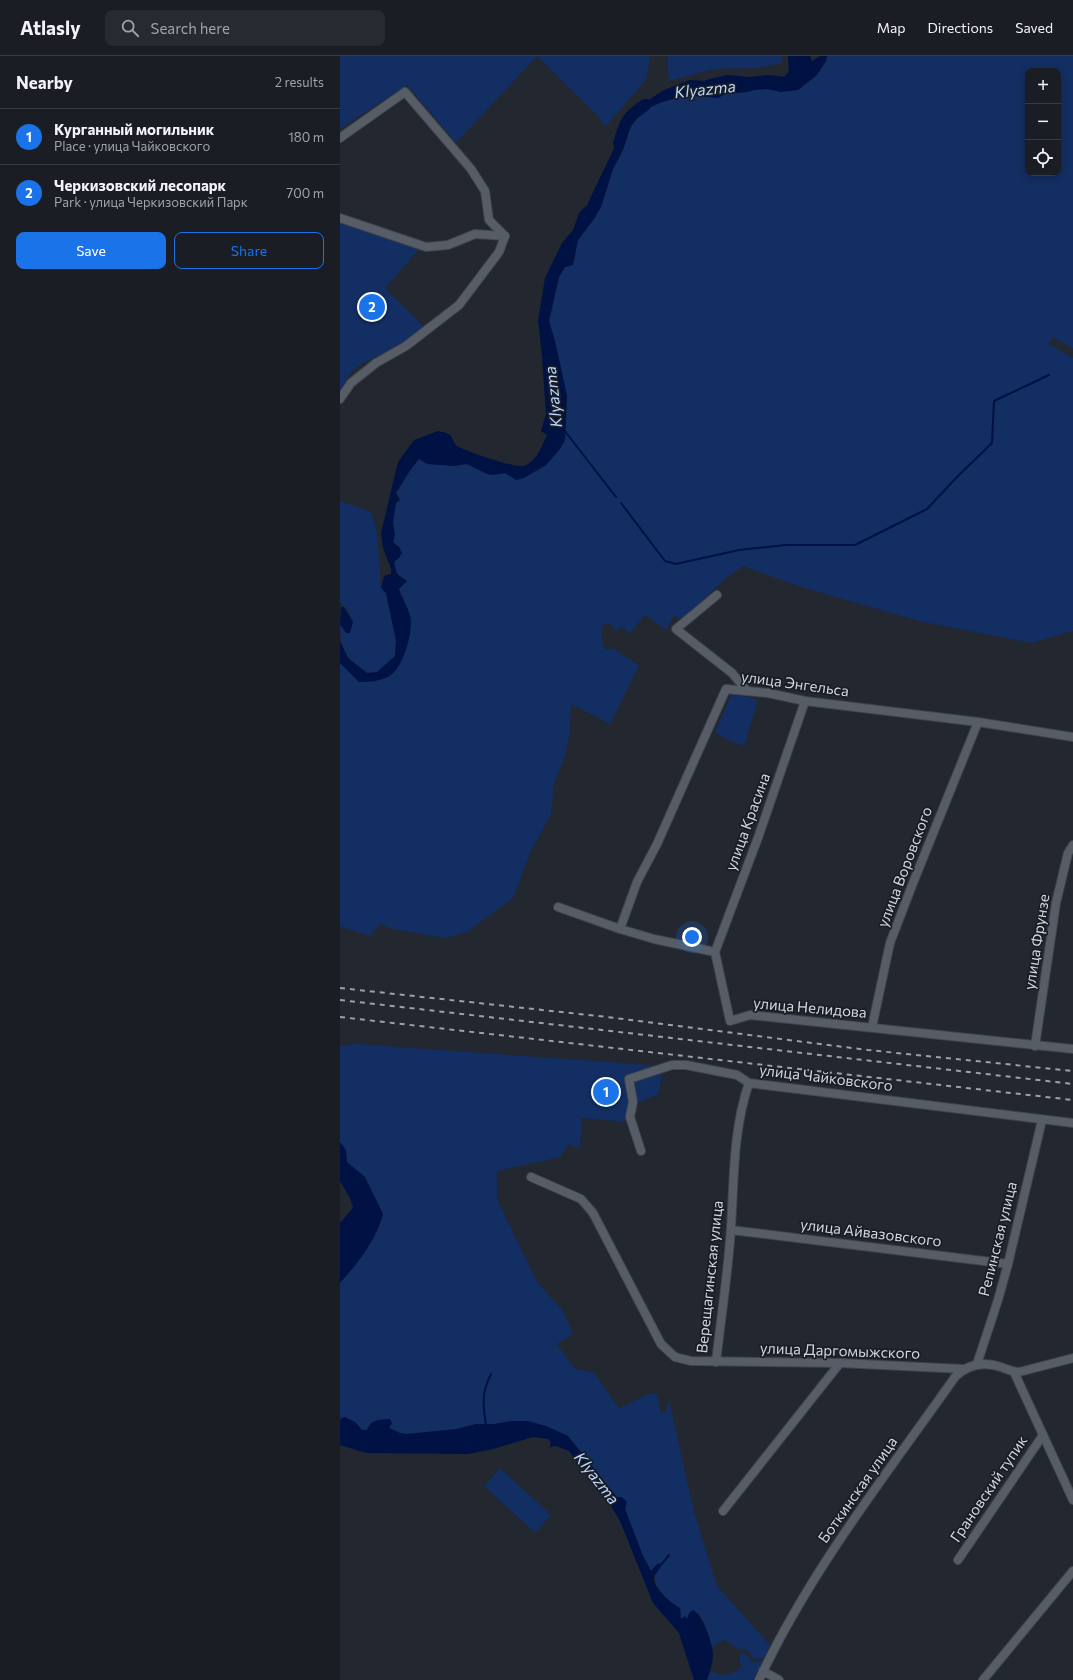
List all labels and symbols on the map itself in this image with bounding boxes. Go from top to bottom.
water label: Klyazma [673,76,737,101]
pin: 2 [359,292,385,322]
water label: Klyazma [540,365,565,429]
street label: улица Энгельса [740,667,850,699]
street label: улица Красина [721,770,773,873]
street label: улица Воровского [873,804,935,929]
street label: улица Фрунзе [1020,893,1052,991]
your location [682,927,702,947]
street label: улица Нелидова [753,993,868,1021]
street label: улица Чайковского [758,1060,894,1094]
pin: 1 [593,1077,619,1107]
street label: Репинская улица [974,1179,1020,1298]
street label: Верещагинская улица [692,1200,726,1354]
street label: улица Айвазовского [799,1214,943,1250]
street label: улица Даргомыжского [760,1338,920,1362]
street label: Грановский тупик [946,1432,1031,1545]
street label: Боткинская улица [814,1433,901,1546]
water label: Klyazma [571,1448,624,1508]

